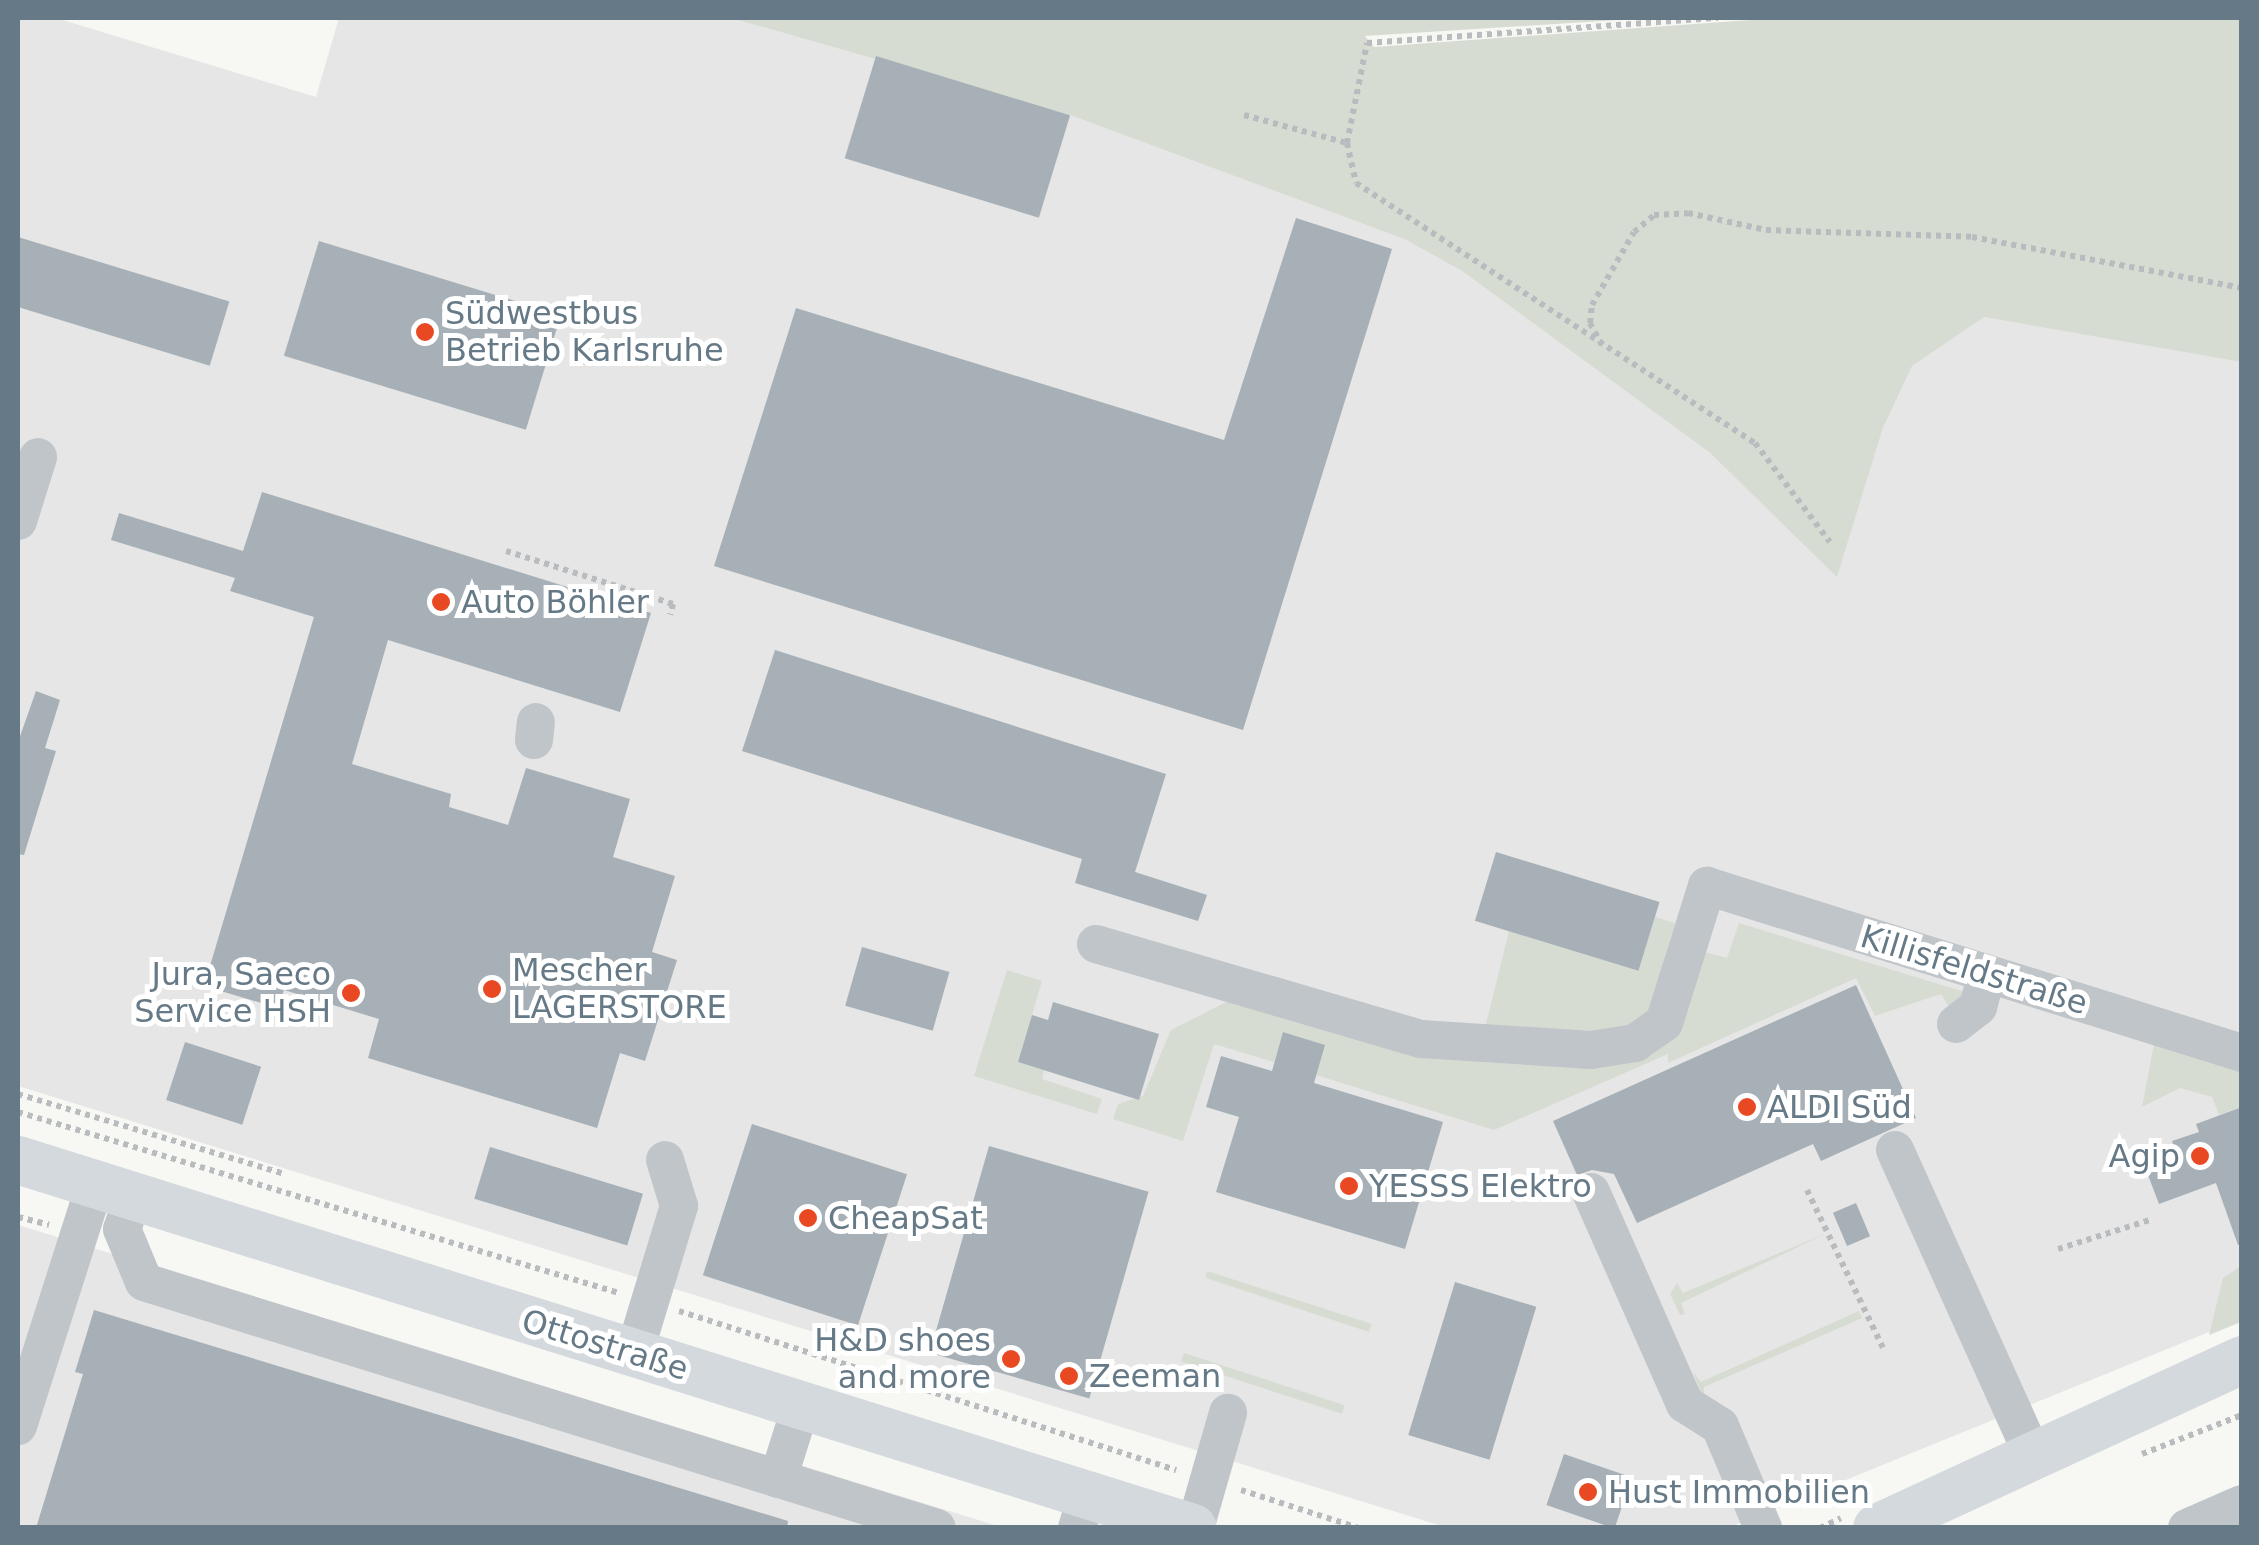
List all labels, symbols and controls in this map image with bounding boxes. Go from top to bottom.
place label: Südwestbus Betrieb Karlsruhe [445,295,724,370]
marker: Südwestbus Betrieb Karlsruhe [414,321,436,343]
place label: Auto Böhler [461,583,649,621]
marker: Auto Böhler [430,591,452,613]
street label: Killisfeldstraße [1856,917,2092,1023]
place label: Mescher LAGERSTORE [512,952,727,1027]
place label: Jura, Saeco Service HSH [134,956,331,1031]
marker: Mescher LAGERSTORE [481,978,503,1000]
marker: Jura, Saeco Service HSH [340,982,362,1004]
place label: ALDI Süd [1767,1088,1912,1126]
marker: ALDI Süd [1736,1096,1758,1118]
place label: Agip [2109,1137,2180,1175]
marker: Agip [2189,1145,2211,1167]
place label: YESSS Elektro [1369,1167,1592,1205]
marker: YESSS Elektro [1338,1175,1360,1197]
place label: CheapSat [828,1199,983,1237]
marker: CheapSat [797,1207,819,1229]
street label: Ottostraße [517,1302,693,1388]
place label: H&D shoes and more [814,1322,991,1397]
marker: H&D shoes and more [1000,1348,1022,1370]
place label: Zeeman [1089,1357,1221,1395]
marker: Zeeman [1058,1365,1080,1387]
place label: Hust Immobilien [1608,1473,1870,1511]
marker: Hust Immobilien [1577,1481,1599,1503]

